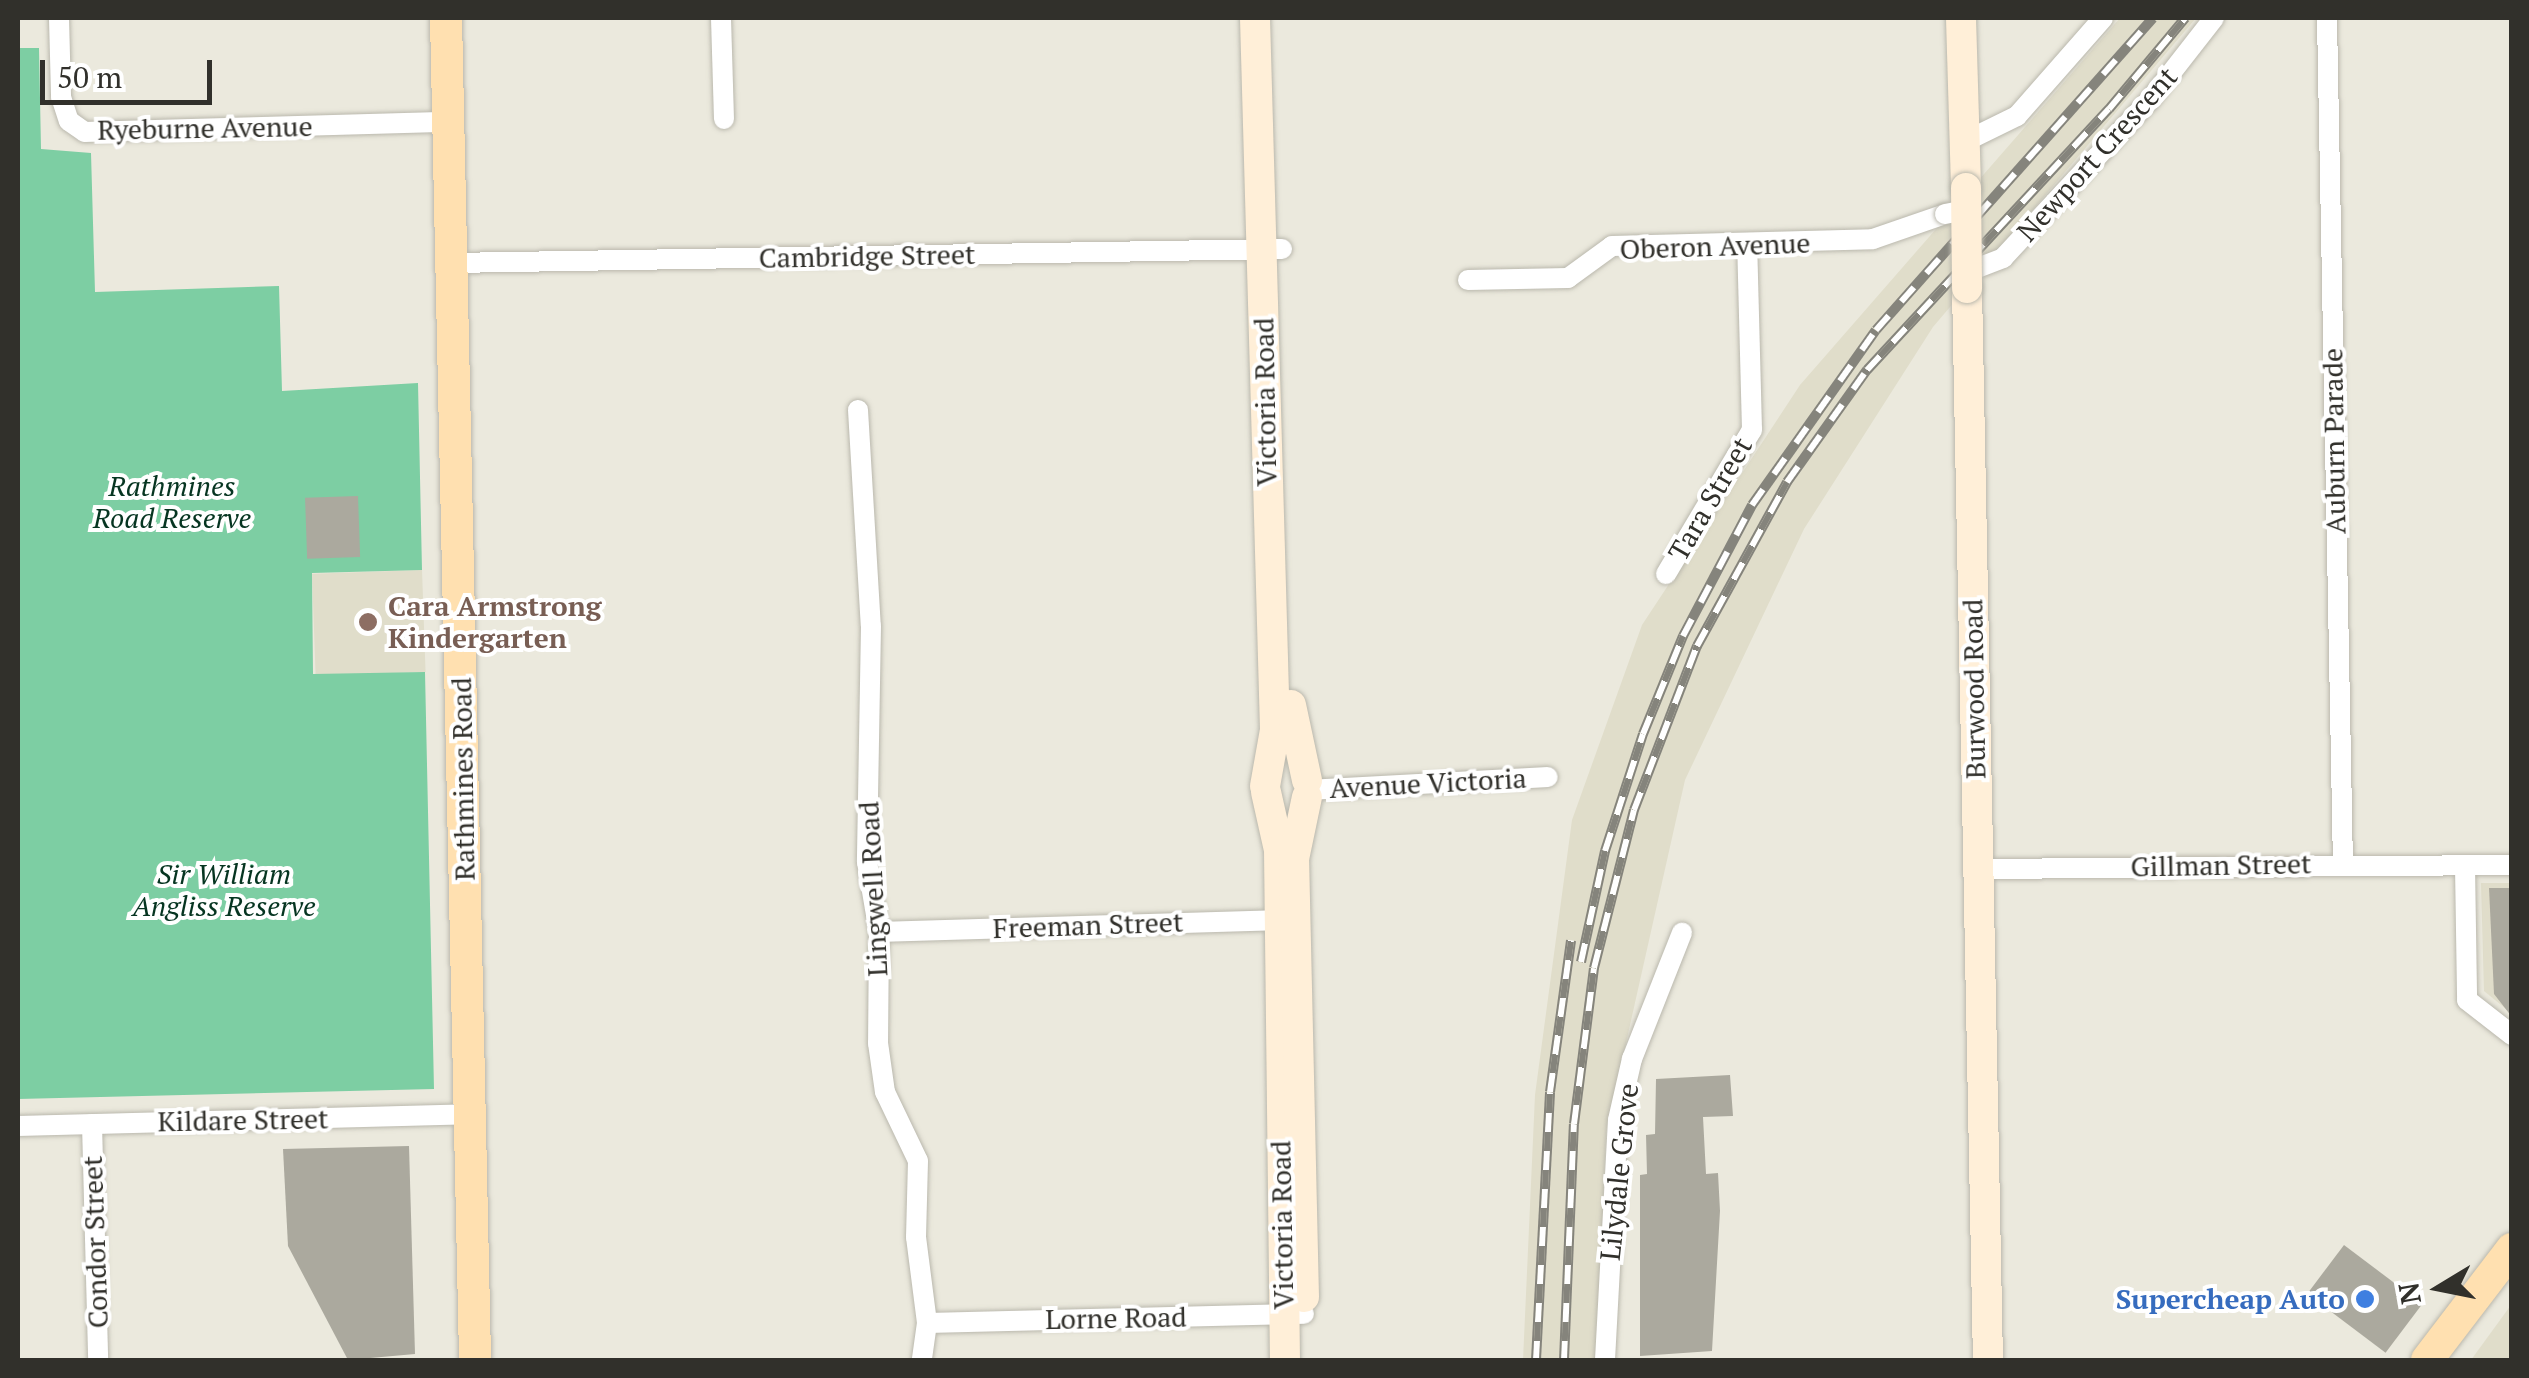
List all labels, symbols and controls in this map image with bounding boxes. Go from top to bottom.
scale bar [45,40,218,102]
text: 50 m [57,57,122,97]
street label: Newport Crescent [2010,60,2184,248]
street label: Ryeburne Avenue [97,109,313,147]
street label: Oberon Avenue [1619,226,1811,266]
street label: Cambridge Street [758,237,976,275]
street label: Victoria Road [1247,317,1283,487]
street label: Auburn Parade [2316,348,2352,534]
street label: Tara Street [1661,431,1759,567]
park label: Rathmines Road Reserve [93,469,251,535]
place label: Cara Armstrong Kindergarten [388,589,602,655]
street label: Burwood Road [1956,599,1992,779]
marker: Cara Armstrong Kindergarten [357,611,379,633]
street label: Rathmines Road [444,677,482,881]
street label: Avenue Victoria [1328,761,1528,805]
street label: Lingwell Road [852,801,894,977]
street label: Gillman Street [2130,847,2312,883]
park label: Sir William Angliss Reserve [132,857,316,923]
street label: Freeman Street [992,905,1184,945]
street label: Lilydale Grove [1593,1082,1645,1262]
street label: Kildare Street [157,1102,329,1138]
street label: Victoria Road [1264,1140,1300,1310]
street label: Condor Street [75,1155,115,1329]
north arrow [2389,1238,2489,1338]
text: N [2389,1280,2429,1307]
place label: Supercheap Auto [2115,1282,2345,1316]
marker: Supercheap Auto [2354,1288,2376,1310]
street label: Lorne Road [1045,1300,1187,1336]

